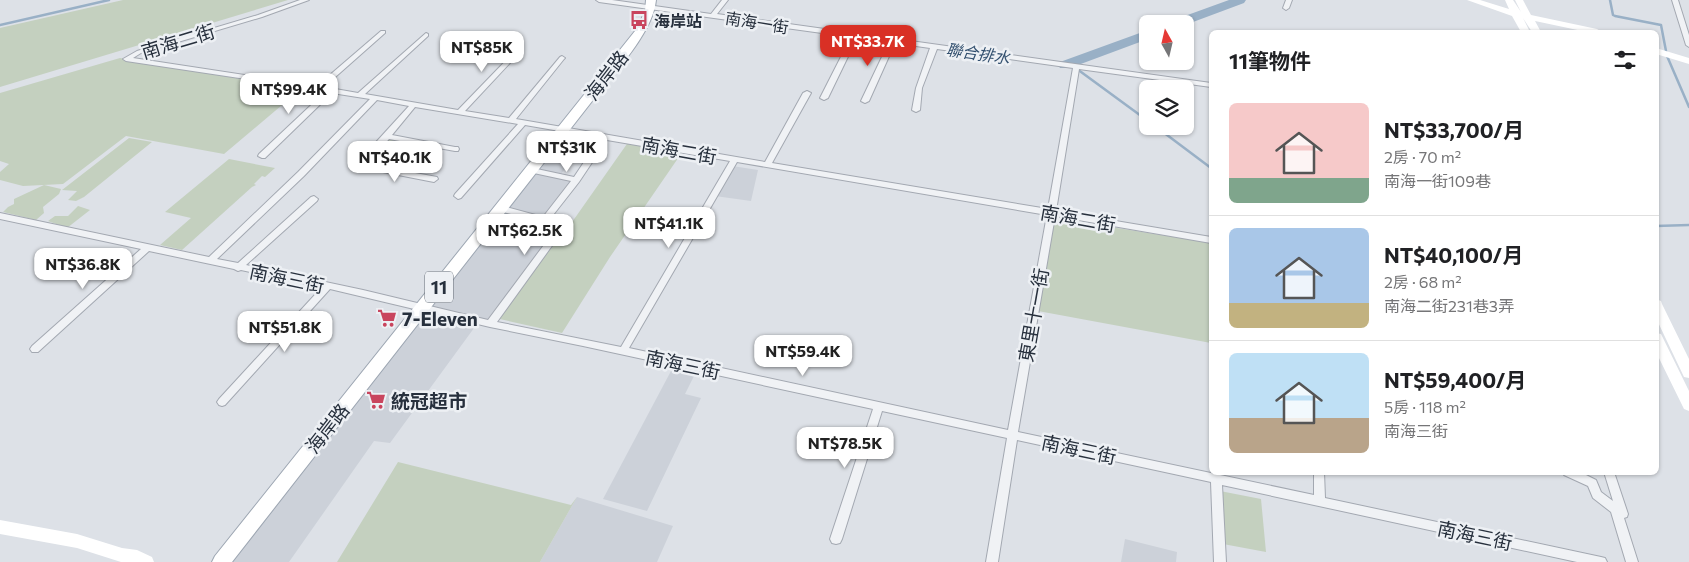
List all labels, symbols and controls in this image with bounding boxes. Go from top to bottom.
street label: 南海一街 [724,8,790,36]
bus stop icon: 海岸站 [628,9,650,31]
place label: 海岸站 [654,11,702,30]
north arrow [1139,15,1194,70]
map controls [1139,15,1194,135]
street label: 南海二街 [138,19,218,63]
pin: NT$33.7K [816,24,920,67]
pin: NT$85K [441,30,523,73]
text: NT$33.7K [831,31,905,50]
text: NT$85K [451,37,513,56]
water label: 聯合排水 [945,39,1012,67]
street label: 海岸路 [579,45,633,105]
icon: filters [1611,46,1639,74]
text: 11筆物件 [1229,48,1311,73]
pin: NT$99.4K [237,72,341,115]
text: NT$99.4K [251,79,327,98]
button: layers [1139,80,1194,135]
text: NT$33,700/月 [1384,117,1524,142]
icon: home [1269,123,1329,183]
pin: NT$31K [526,130,608,173]
street label: 南海二街 [640,132,718,168]
text: NT$31K [537,137,597,156]
pin: NT$40.1K [343,140,447,183]
text: NT$40.1K [358,147,432,166]
text: 2房 · 70 m² [1384,147,1461,166]
text: 南海一街109巷 [1384,171,1491,190]
street label: 南海二街 [1039,200,1117,236]
pin: NT$41.1K [617,206,721,249]
text: NT$41.1K [634,213,704,232]
pin: NT$62.5K [473,214,577,256]
text: NT$62.5K [487,220,563,239]
text: NT$40,100/月 [1384,242,1523,267]
pin: NT$36.8K [31,248,135,290]
icon: home [1269,248,1329,308]
text: NT$36.8K [45,254,121,273]
street label: 南海三街 [247,259,327,297]
street label: 東里十一街 [1013,266,1053,364]
road number: 11 [425,272,453,302]
text: 2房 · 68 m² [1384,272,1462,291]
text: 南海二街231巷3弄 [1384,296,1514,315]
supermarket icon: 7-Eleven [376,307,398,329]
place label: 7-Eleven [402,307,478,330]
pin: NT$51.8K [233,310,337,353]
text: NT$51.8K [248,317,322,336]
pin: NT$59.4K [751,334,855,377]
text: NT$59.4K [765,341,841,360]
street label: 南海三街 [643,345,723,383]
text: NT$59,400/月 [1384,367,1526,392]
icon: home [1269,373,1329,433]
supermarket icon: 統冠超市 [365,389,387,411]
place label: 統冠超市 [391,389,467,412]
text: 5房 · 118 m² [1384,397,1466,416]
street label: 海岸路 [300,398,354,458]
text: 南海三街 [1384,421,1448,440]
pin: NT$78.5K [793,426,897,469]
street label: 南海三街 [1039,430,1119,468]
text: NT$78.5K [808,433,882,452]
street label: 南海三街 [1435,516,1515,554]

